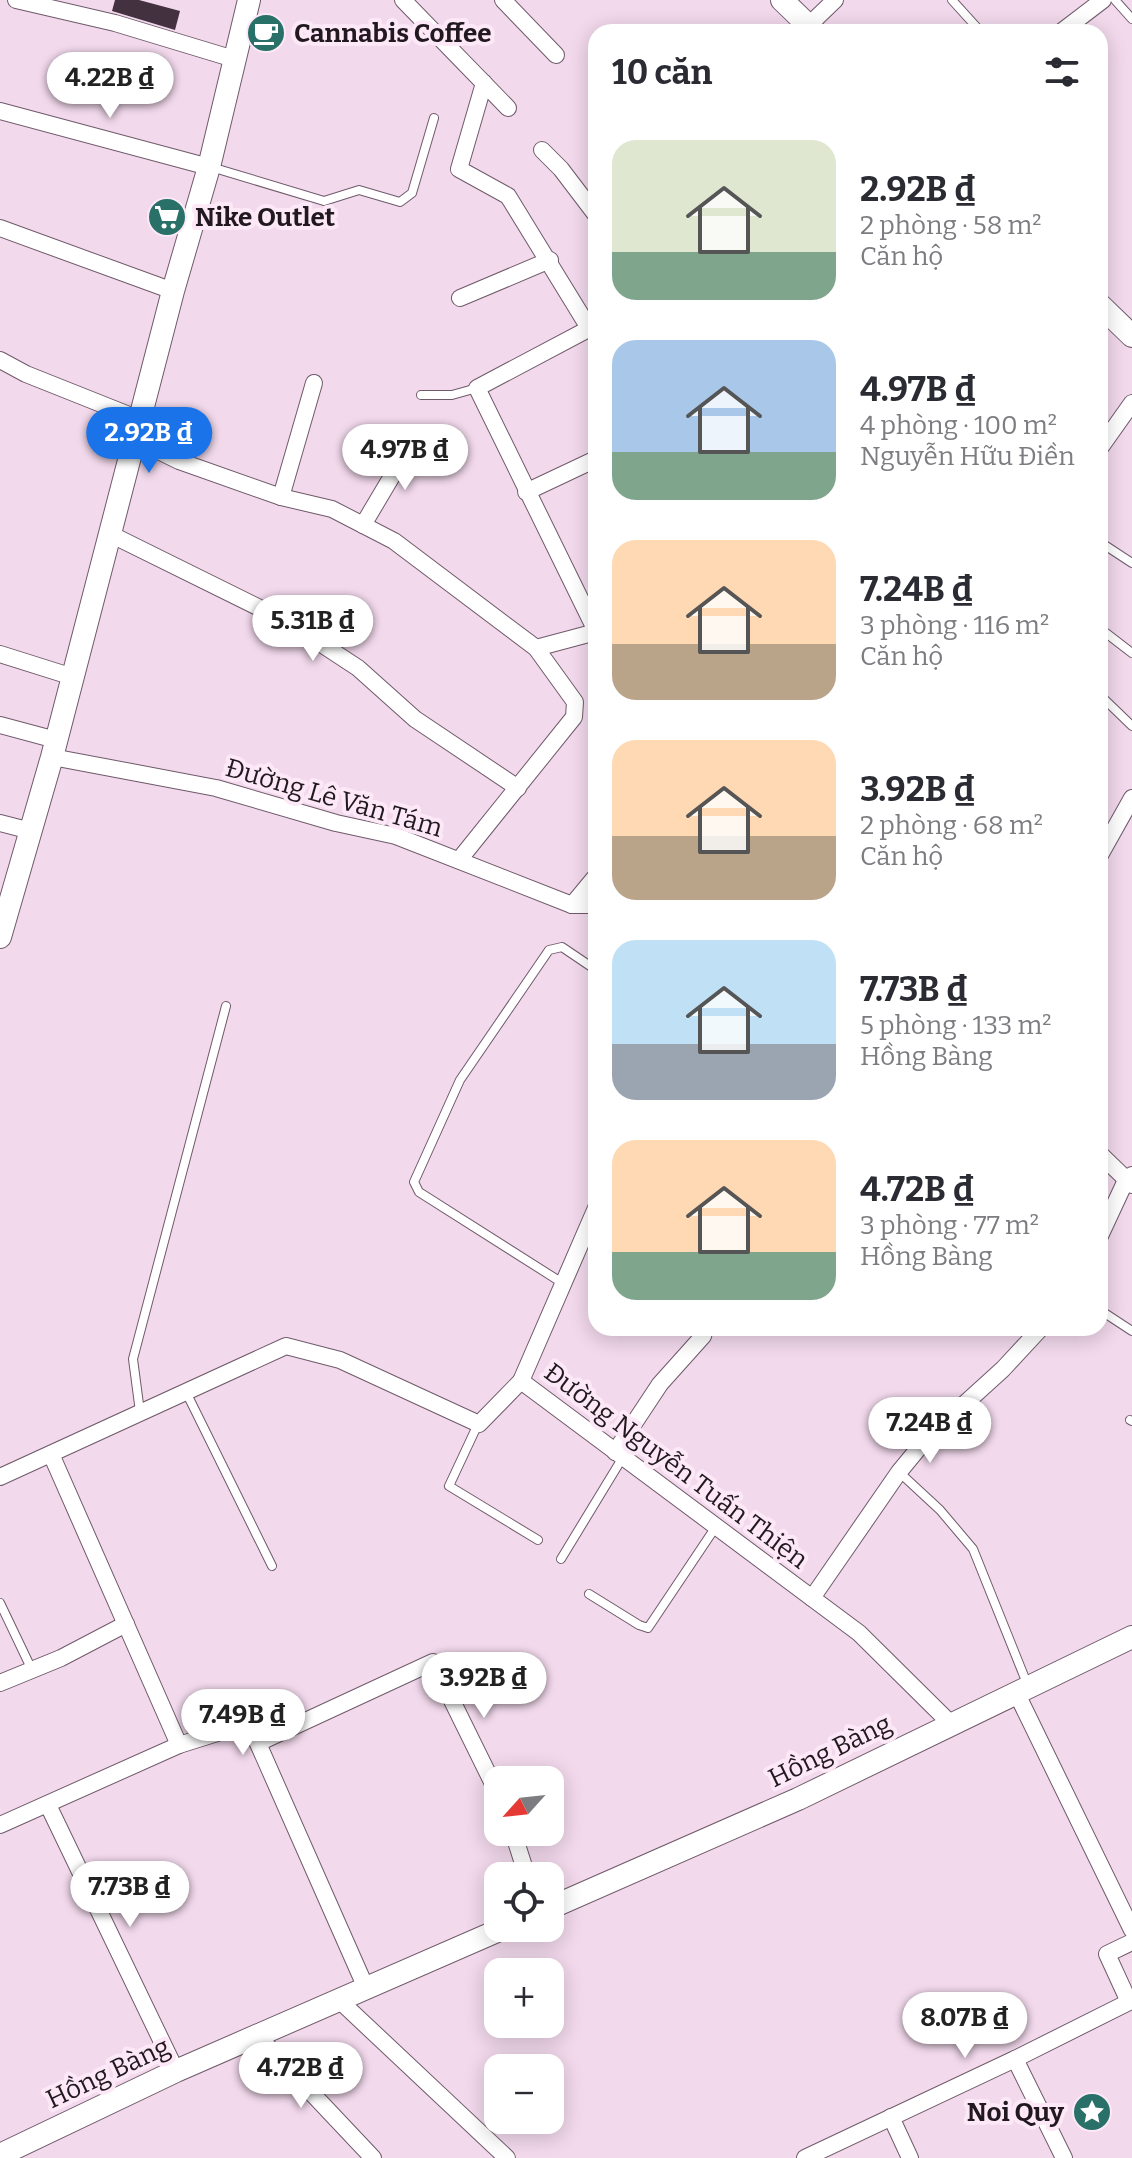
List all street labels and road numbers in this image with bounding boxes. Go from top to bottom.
street label: Đường Lê Văn Tám [222,752,446,844]
street label: Đường Nguyễn Tuấn Thiện [538,1357,814,1576]
street label: Hồng Bàng [764,1708,896,1794]
street label: Hồng Bàng [41,2031,175,2115]

